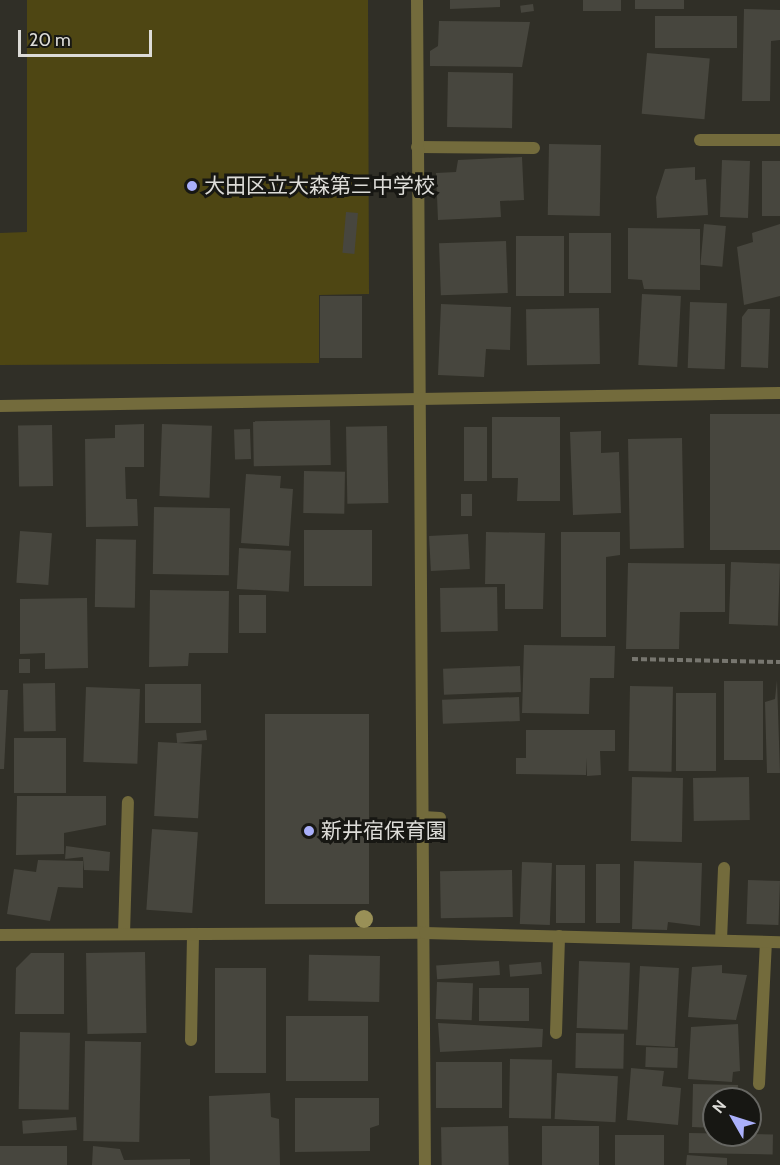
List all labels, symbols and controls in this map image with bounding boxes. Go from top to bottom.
scale bar [21,18,154,56]
text: 20 m [29,29,71,51]
place label: 大田区立大森第三中学校 [204,173,435,199]
marker: 大田区立大森第三中学校 [185,179,199,193]
place label: 新井宿保育園 [321,818,447,844]
marker: 新井宿保育園 [302,824,316,838]
north arrow [702,1087,762,1147]
text: N [708,1096,730,1117]

